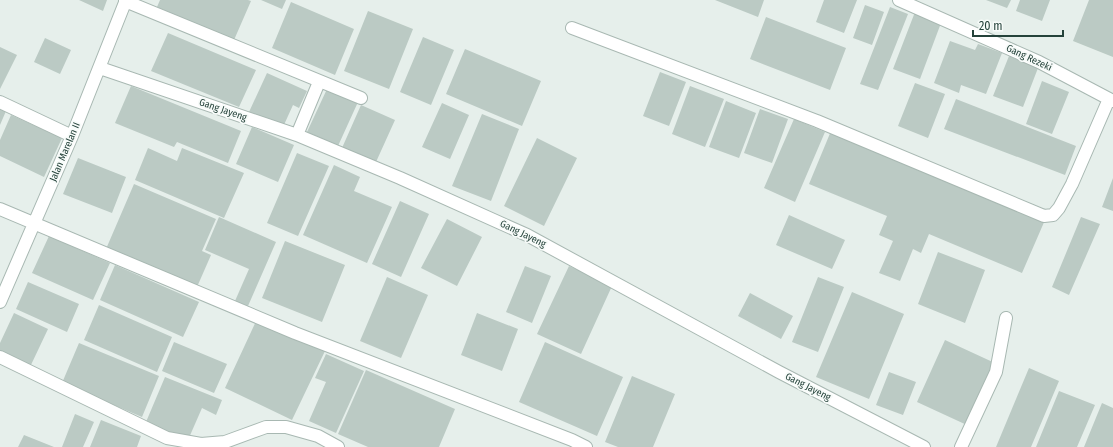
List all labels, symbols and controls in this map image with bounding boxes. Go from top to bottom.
scale bar [973,12,1063,38]
text: 20 m [979,19,1003,33]
street label: Gang Rezeki [1004,42,1054,74]
street label: Gang Jayeng [198,96,249,124]
street label: Jalan Marelan II [47,121,83,183]
street label: Gang Jayeng [498,218,548,250]
street label: Gang Jayeng [783,370,833,404]

